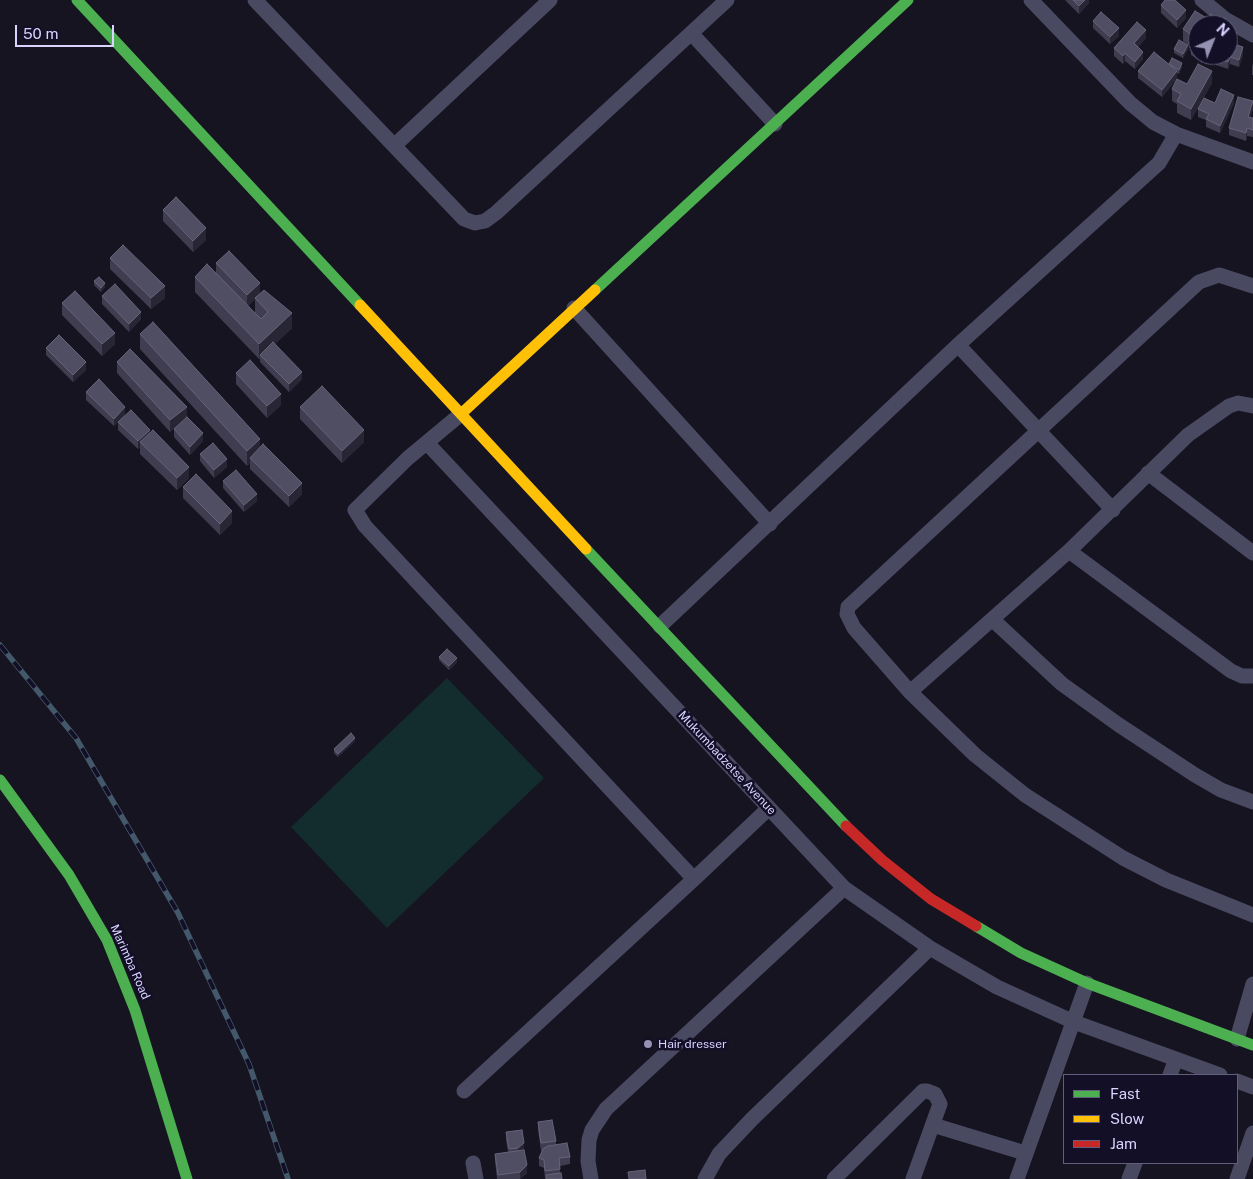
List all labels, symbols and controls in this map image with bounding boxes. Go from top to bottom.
scale bar [18,15,116,47]
north arrow [1188,15,1238,65]
text: N [1213,20,1232,39]
text: 50 m [23,25,58,42]
street label: Mukumbadzetse Avenue [675,708,779,818]
street label: Marimba Road [107,922,153,1002]
place label: Hair dresser [658,1037,727,1051]
marker: Hair dresser [642,1038,654,1050]
legend [1063,1074,1238,1164]
text: Fast [1110,1085,1140,1102]
text: Slow [1110,1110,1144,1127]
text: Jam [1110,1135,1137,1152]

